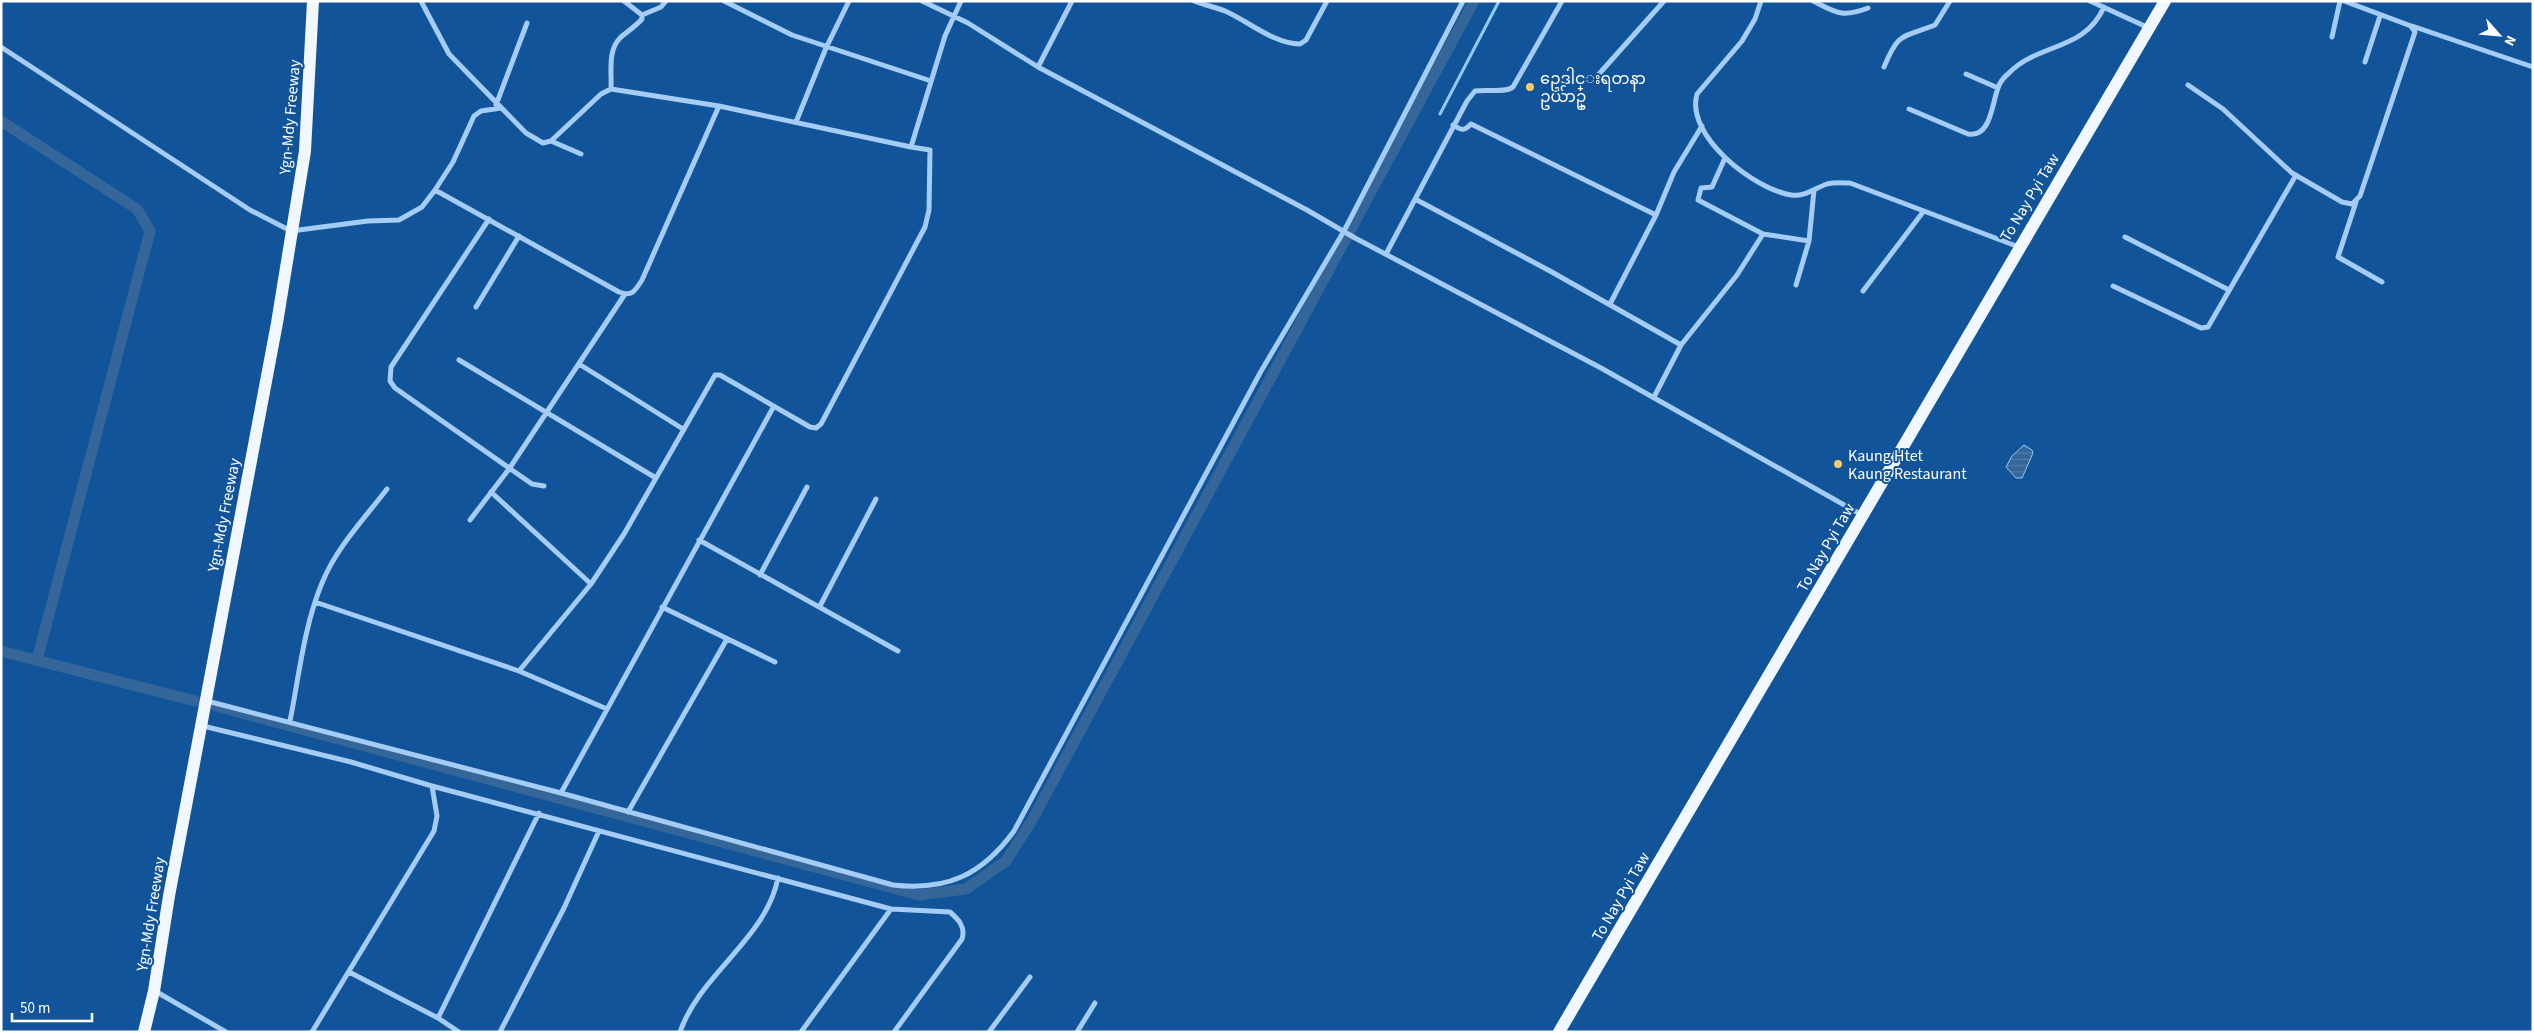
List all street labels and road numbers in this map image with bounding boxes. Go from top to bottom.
street label: Ygn-Mdy Freeway [274,58,306,177]
street label: To Nay Pyi Taw [1995,149,2065,246]
street label: Ygn-Mdy Freeway [202,456,246,575]
street label: To Nay Pyi Taw [1792,499,1860,596]
street label: To Nay Pyi Taw [1587,848,1655,945]
street label: Ygn-Mdy Freeway [131,855,171,974]

